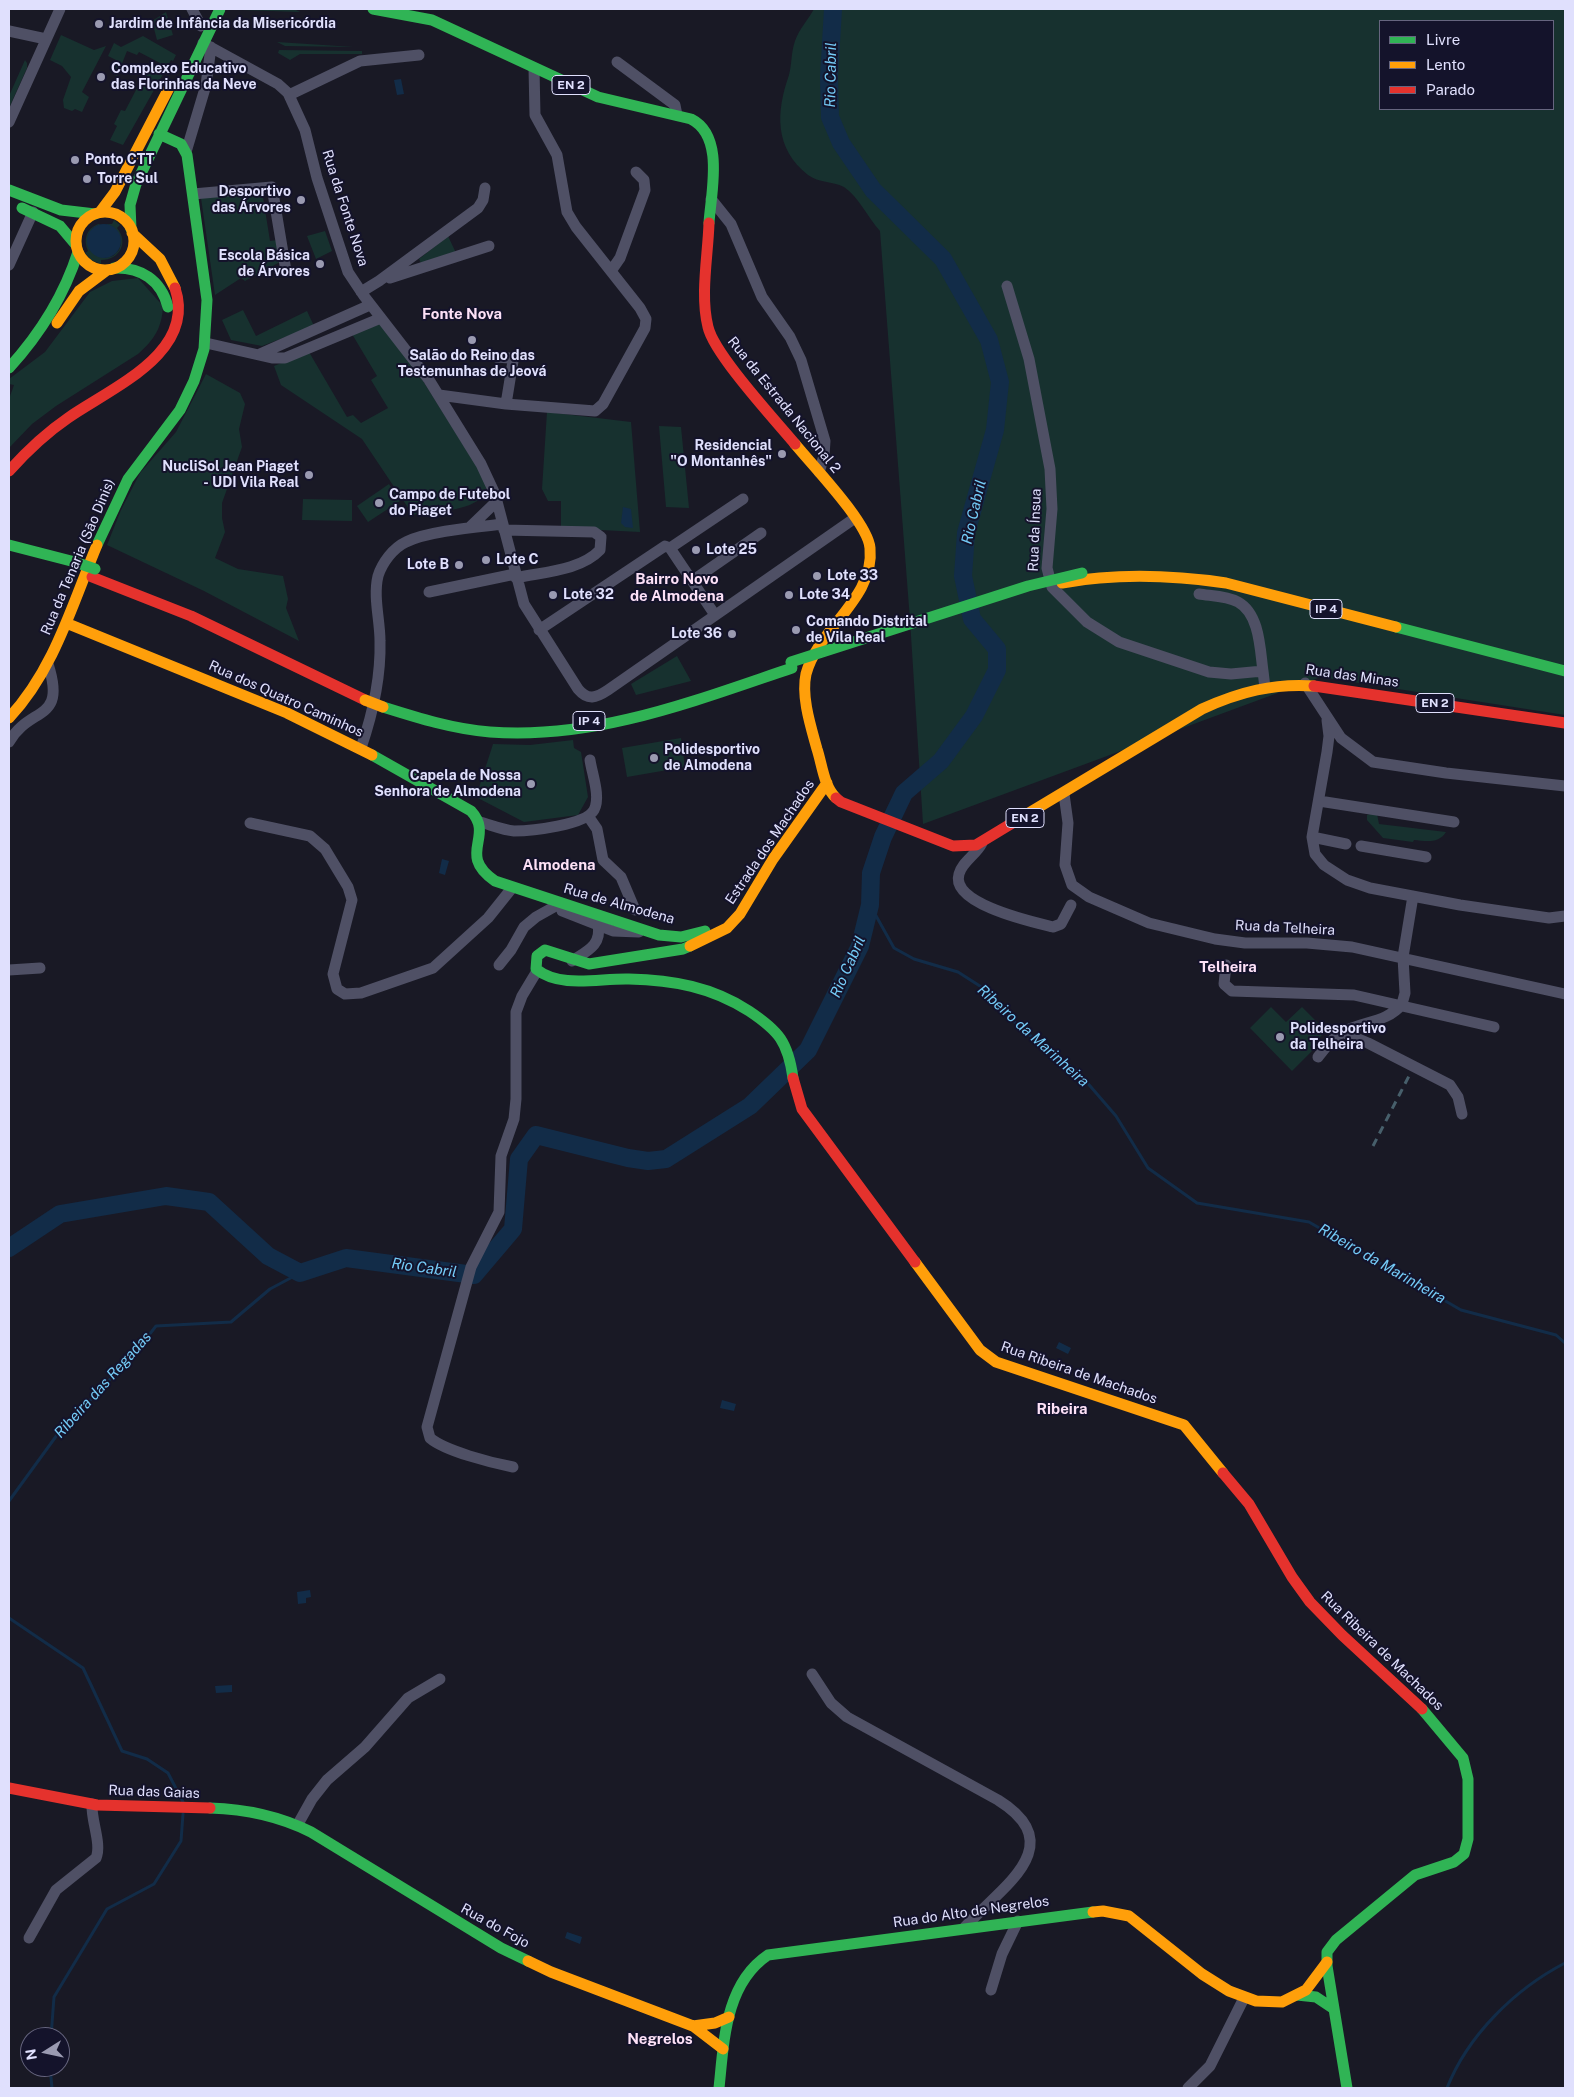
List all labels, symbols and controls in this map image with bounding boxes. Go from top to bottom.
place label: Jardim de Infância da Misericórdia [109,16,336,32]
marker: Jardim de Infância da Misericórdia [93,18,105,30]
legend [1379,20,1554,110]
text: Livre [1426,31,1460,48]
water label: Rio Cabril [821,42,841,108]
text: Lento [1426,56,1465,73]
place label: Complexo Educativo das Florinhas da Neve [111,61,257,94]
marker: Complexo Educativo das Florinhas da Neve [95,71,107,83]
road number: EN 2 [552,76,590,94]
text: Parado [1426,81,1475,98]
street label: Rua da Fonte Nova [318,148,372,268]
place label: Ponto CTT [85,152,154,168]
marker: Ponto CTT [69,154,81,166]
place label: Torre Sul [97,171,158,187]
marker: Torre Sul [81,173,93,185]
place label: Desportivo das Árvores [212,184,291,216]
marker: Desportivo das Árvores [295,194,307,206]
place label: Escola Básica de Árvores [218,248,310,280]
marker: Escola Básica de Árvores [314,258,326,270]
district label: Fonte Nova [422,305,502,323]
street label: Rua da Estrada Nacional 2 [724,333,844,477]
marker: Salão do Reino das Testemunhas de Jeová [466,334,478,346]
place label: Salão do Reino das Testemunhas de Jeová [398,348,546,381]
place label: Residencial "O Montanhês" [670,438,772,471]
marker: Residencial "O Montanhês" [776,448,788,460]
place label: NucliSol Jean Piaget - UDI Vila Real [162,459,299,492]
marker: NucliSol Jean Piaget - UDI Vila Real [303,469,315,481]
street label: Rua da Tenaria (São Dinis) [37,476,119,638]
water label: Rio Cabril [958,478,990,546]
place label: Campo de Futebol do Piaget [389,487,510,520]
street label: Rua da Ínsua [1025,488,1045,572]
marker: Campo de Futebol do Piaget [373,497,385,509]
place label: Lote 25 [706,542,757,558]
marker: Lote 25 [690,544,702,556]
place label: Lote C [496,552,539,568]
marker: Lote C [480,554,492,566]
place label: Lote B [407,557,449,573]
marker: Lote B [453,559,465,571]
place label: Lote 33 [827,568,878,584]
district label: Bairro Novo de Almodena [630,570,724,605]
marker: Lote 33 [811,570,823,582]
place label: Lote 32 [563,587,614,603]
place label: Lote 34 [799,587,850,603]
marker: Lote 32 [547,589,559,601]
marker: Lote 34 [783,589,795,601]
road number: IP 4 [1310,600,1342,618]
place label: Comando Distrital de Vila Real [806,614,927,646]
marker: Comando Distrital de Vila Real [790,624,802,636]
place label: Lote 36 [671,626,722,642]
marker: Lote 36 [726,628,738,640]
street label: Rua dos Quatro Caminhos [206,657,366,741]
street label: Rua das Minas [1304,661,1400,691]
road number: EN 2 [1416,694,1454,712]
road number: IP 4 [573,711,605,730]
place label: Polidesportivo de Almodena [664,742,760,774]
marker: Polidesportivo de Almodena [648,752,660,764]
place label: Capela de Nossa Senhora de Almodena [374,768,521,800]
street label: Estrada dos Machados [722,776,818,908]
marker: Capela de Nossa Senhora de Almodena [525,778,537,790]
road number: EN 2 [1006,808,1044,828]
district label: Almodena [523,856,595,874]
street label: Rua de Almodena [562,880,676,928]
street label: Rua da Telheira [1235,917,1335,939]
water label: Rio Cabril [826,933,870,1001]
district label: Telheira [1199,958,1257,976]
water label: Ribeiro da Marinheira [973,981,1093,1091]
place label: Polidesportivo da Telheira [1290,1021,1386,1054]
marker: Polidesportivo da Telheira [1274,1031,1286,1043]
water label: Ribeiro da Marinheira [1315,1220,1449,1308]
water label: Rio Cabril [390,1255,458,1281]
water label: Ribeira das Regadas [51,1328,155,1442]
street label: Rua Ribeira de Machados [999,1338,1159,1408]
district label: Ribeira [1037,1400,1087,1418]
street label: Rua Ribeira de Machados [1317,1588,1447,1714]
street label: Rua das Gaias [108,1782,200,1802]
street label: Rua do Alto de Negrelos [892,1893,1050,1931]
street label: Rua do Fojo [458,1900,532,1952]
north arrow [20,2027,70,2077]
district label: Negrelos [627,2030,693,2048]
text: N [22,2048,40,2061]

